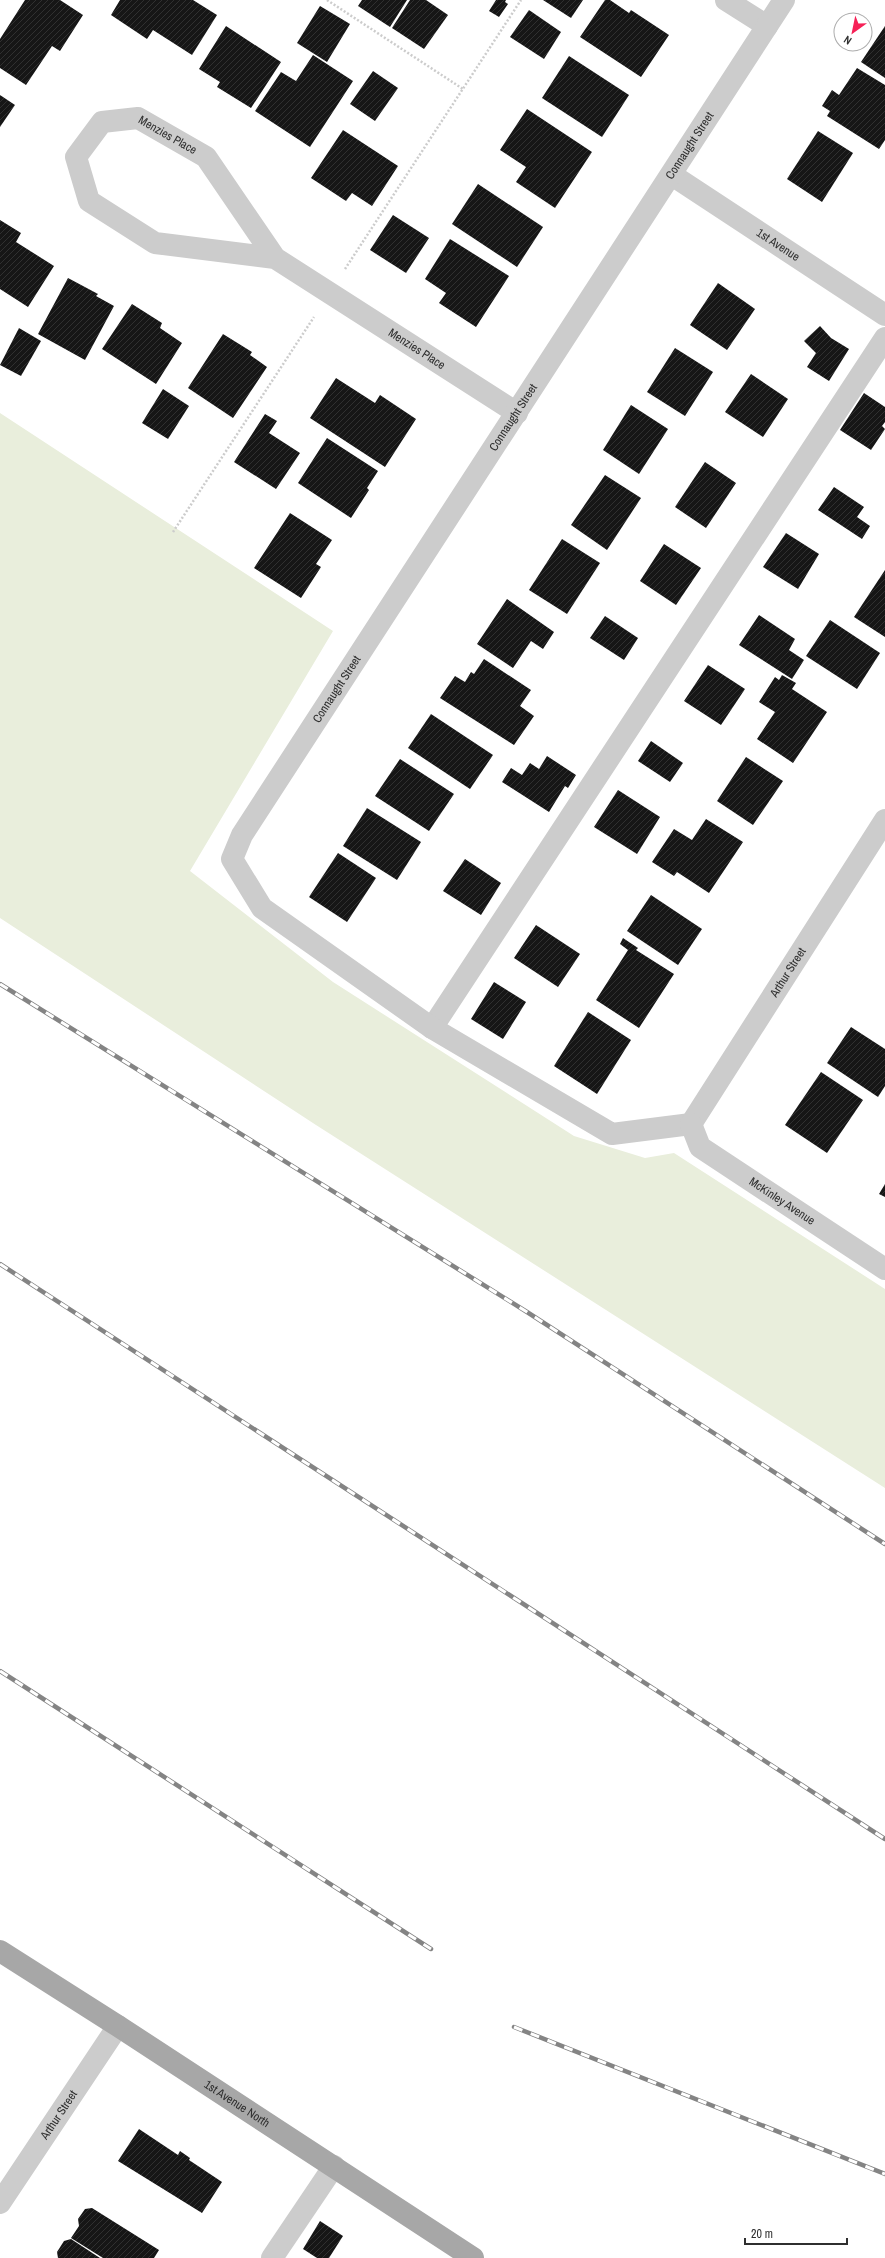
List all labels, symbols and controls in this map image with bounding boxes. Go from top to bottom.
north arrow [833,12,873,52]
text: N [841,33,854,48]
street label: Connaught Street [662,109,717,182]
street label: Menzies Place [136,112,200,158]
street label: 1st Avenue [753,225,803,265]
street label: Menzies Place [385,325,448,373]
street label: Connaught Street [485,380,541,454]
street label: Connaught Street [309,652,365,726]
street label: Arthur Street [766,944,810,1001]
street label: McKinley Avenue [746,1174,818,1229]
street label: 1st Avenue North [201,2076,273,2131]
street label: Arthur Street [36,2087,81,2143]
scale bar [745,2220,847,2246]
text: 20 m [751,2226,773,2242]

